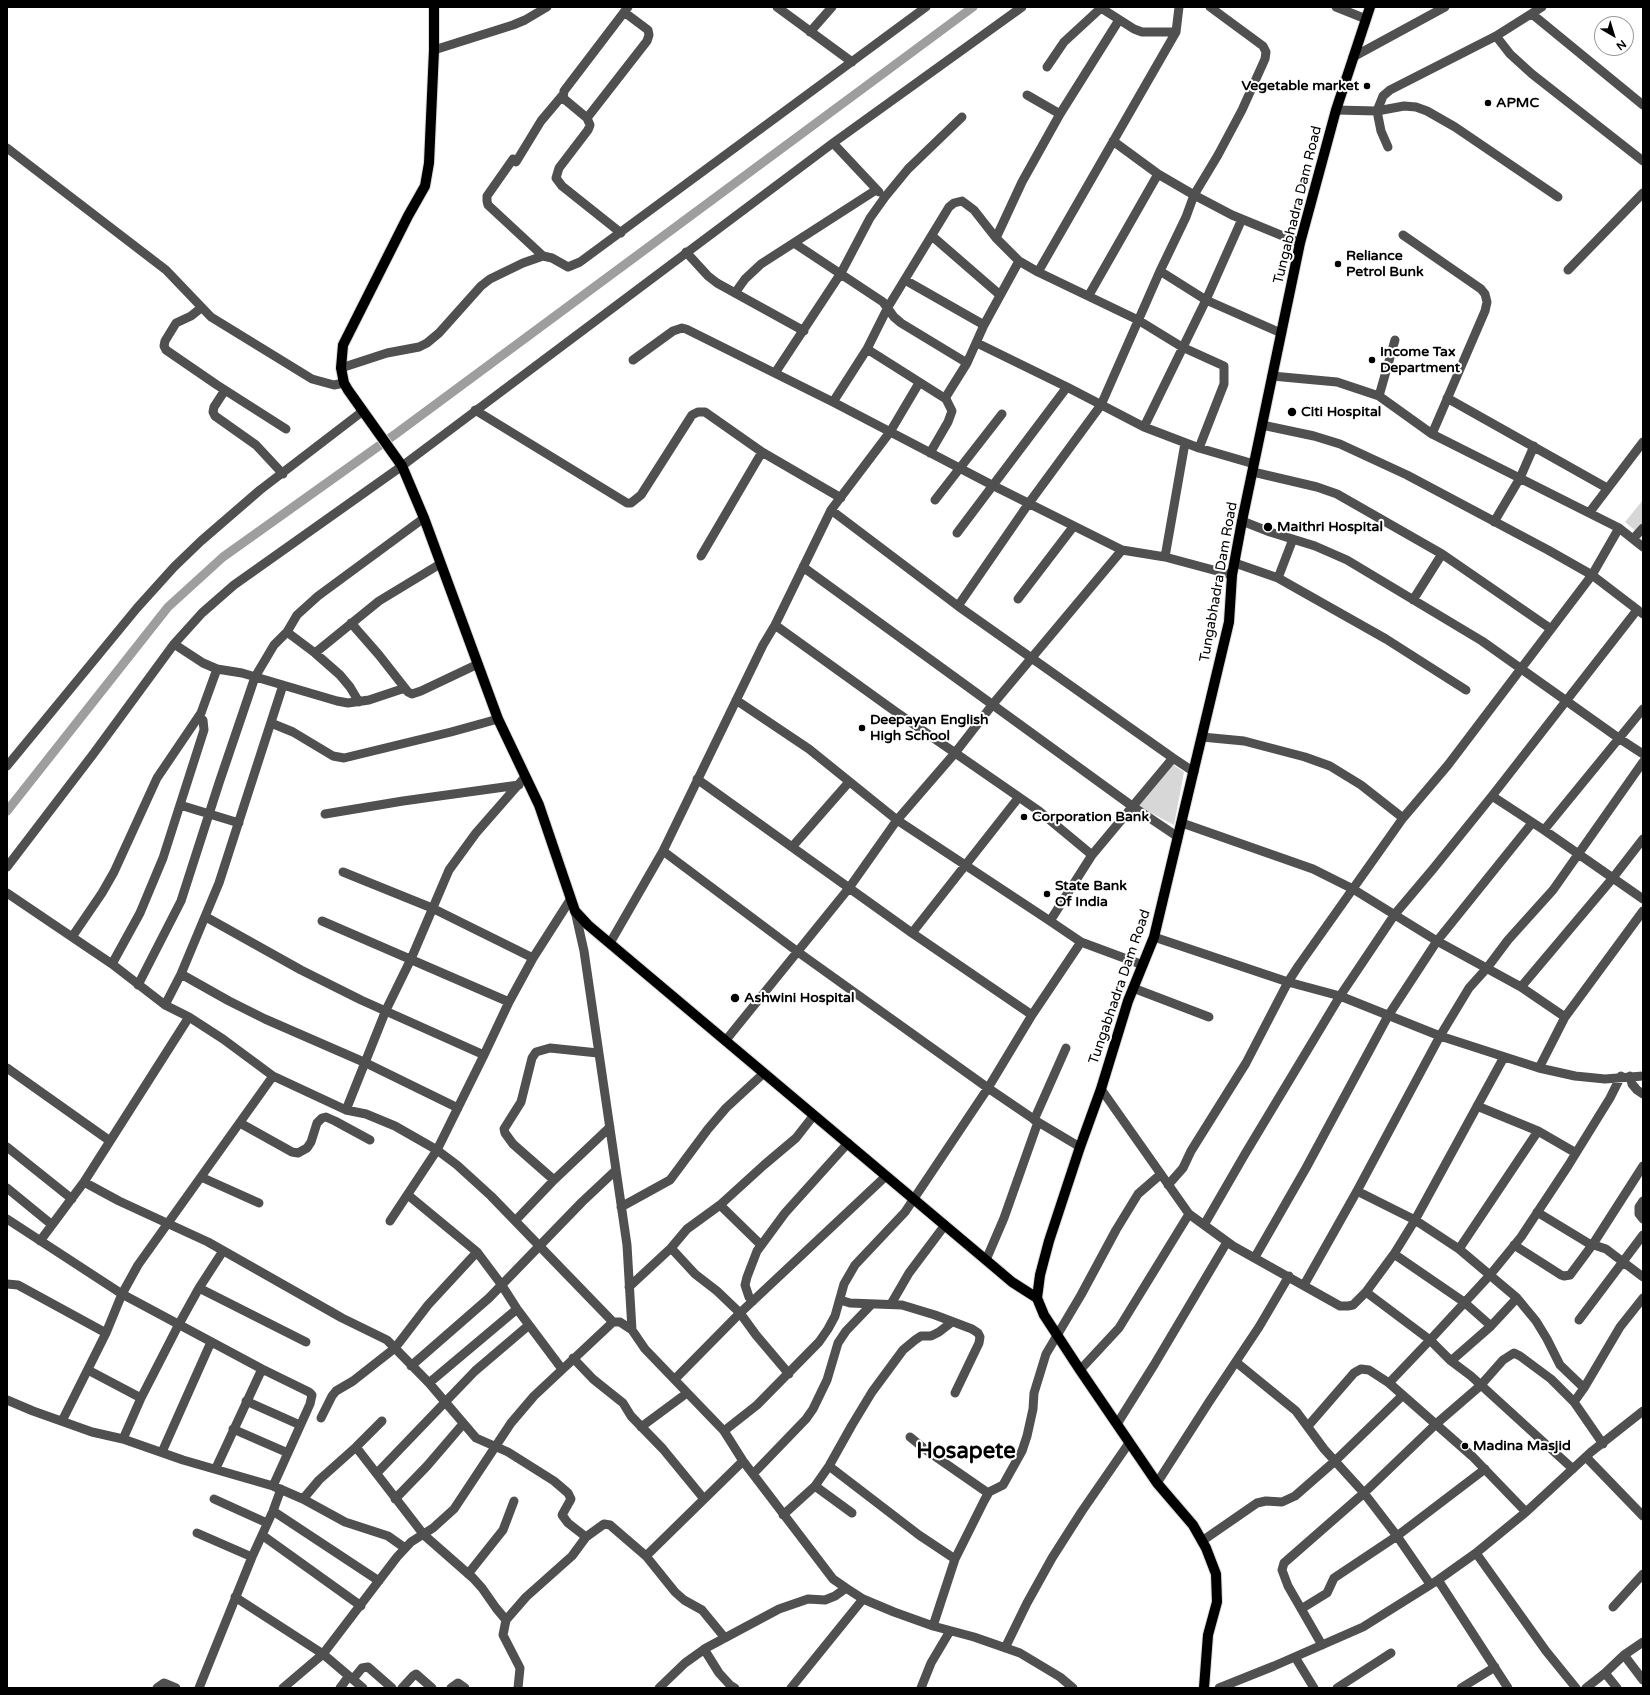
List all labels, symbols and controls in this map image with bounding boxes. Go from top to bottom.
north arrow [1594,16,1634,56]
text: N [1614,37,1629,53]
place label: Vegetable market [1241,78,1359,94]
marker: Vegetable market [1362,81,1372,91]
place label: APMC [1496,95,1539,111]
marker: APMC [1483,98,1493,108]
street label: Tungabhadra Dam Road [1270,124,1326,286]
place label: Reliance Petrol Bunk [1346,248,1424,280]
marker: Reliance Petrol Bunk [1333,259,1343,269]
place label: Income Tax Department [1380,344,1460,376]
marker: Income Tax Department [1367,355,1377,365]
place label: Citi Hospital [1301,404,1381,420]
marker: Citi Hospital [1286,406,1298,418]
street label: Tungabhadra Dam Road [1197,501,1241,663]
place label: Maithri Hospital [1277,519,1383,535]
marker: Maithri Hospital [1262,521,1274,533]
place label: Deepayan English High School [870,712,989,744]
marker: Deepayan English High School [857,723,867,733]
place label: Corporation Bank [1032,809,1149,825]
marker: Corporation Bank [1019,812,1029,822]
place label: State Bank Of India [1055,878,1127,910]
marker: State Bank Of India [1042,889,1052,899]
street label: Tungabhadra Dam Road [1086,908,1154,1066]
place label: Ashwini Hospital [744,990,854,1006]
marker: Ashwini Hospital [729,992,741,1004]
place label: Madina Masjid [1473,1438,1571,1454]
district label: Hosapete [916,1439,1016,1465]
marker: Madina Masjid [1460,1441,1470,1451]

